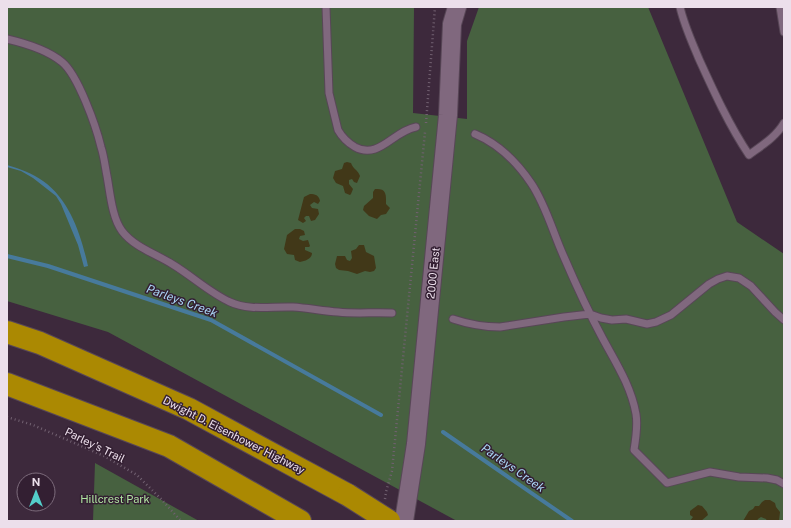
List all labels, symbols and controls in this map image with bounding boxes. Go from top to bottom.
street label: 2000 East [424,247,442,299]
water label: Parleys Creek [145,282,220,321]
street label: Dwight D. Eisenhower Highway [161,394,307,476]
street label: Parley's Trail [63,425,127,465]
water label: Parleys Creek [478,441,548,495]
north arrow [16,472,56,512]
text: N [32,476,40,488]
park label: Hillcrest Park [80,493,150,505]

